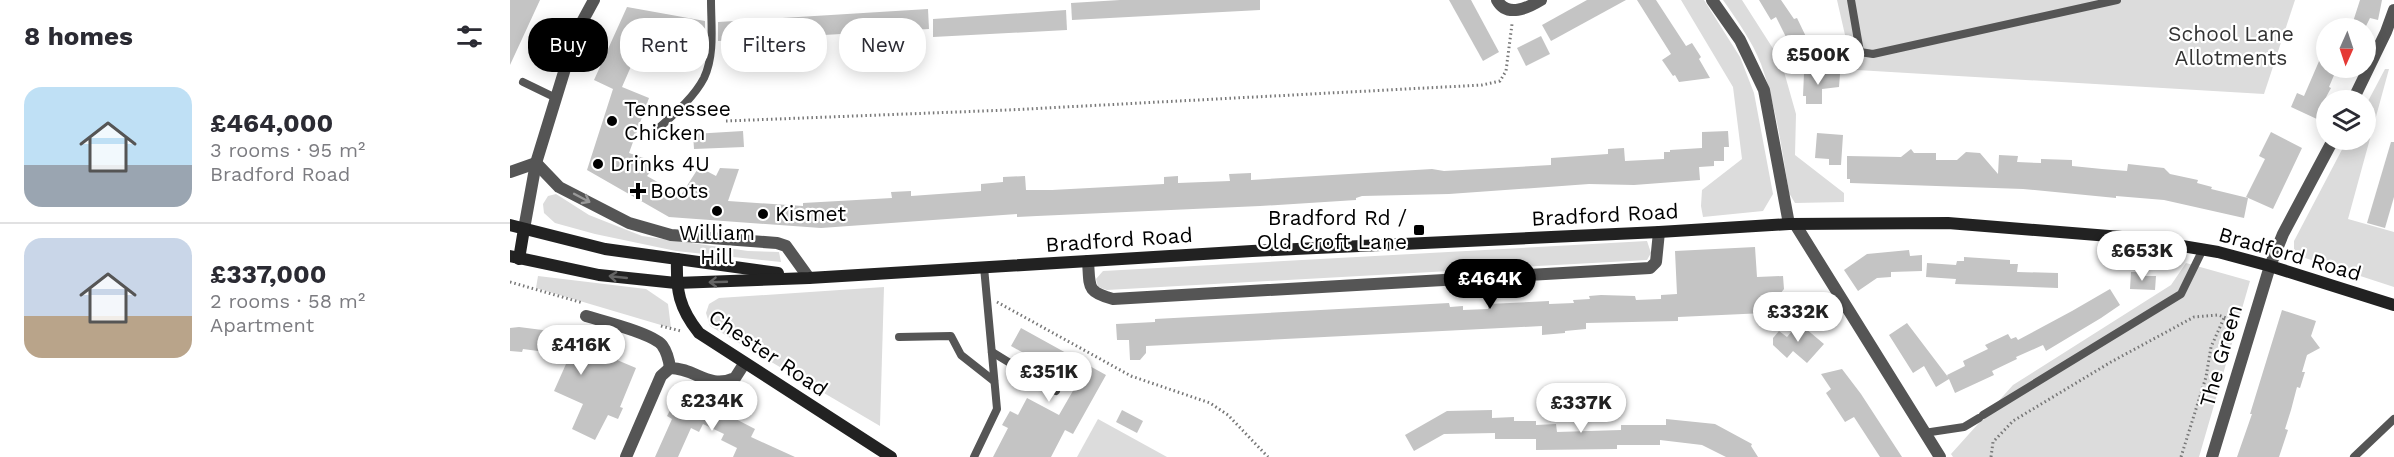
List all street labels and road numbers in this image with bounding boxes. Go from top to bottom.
street label: Bradford Road [1531,198,1679,231]
street label: Bradford Road [2216,221,2364,286]
street label: Bradford Road [1045,222,1193,257]
street label: The Green [2194,302,2247,410]
street label: Chester Road [704,304,832,402]

